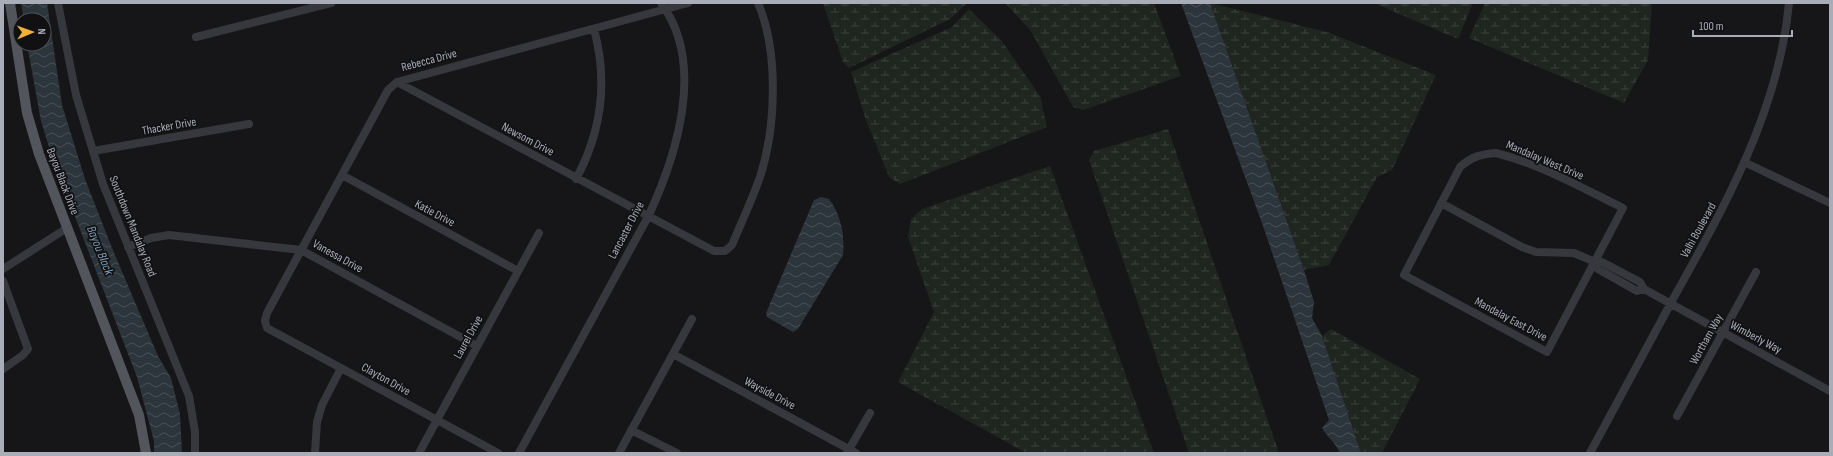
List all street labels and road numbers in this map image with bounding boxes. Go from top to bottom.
street label: Rebecca Drive [400,46,459,75]
street label: Thacker Drive [141,114,198,139]
street label: Newsom Drive [499,119,557,160]
street label: Mandalay West Drive [1504,137,1586,184]
street label: Bayou Black Drive [43,145,82,217]
street label: Southdown Mandalay Road [105,174,160,279]
street label: Katie Drive [412,197,458,230]
street label: Lancaster Drive [605,199,648,261]
street label: Valhi Boulevard [1677,200,1720,260]
street label: Vanessa Drive [310,236,366,277]
street label: Mandalay East Drive [1472,294,1550,345]
street label: Wortham Way [1686,311,1727,367]
street label: Laurel Drive [450,313,487,362]
street label: Wimberly Way [1727,318,1785,357]
street label: Clayton Drive [359,360,413,399]
street label: Wayside Drive [742,374,798,413]

